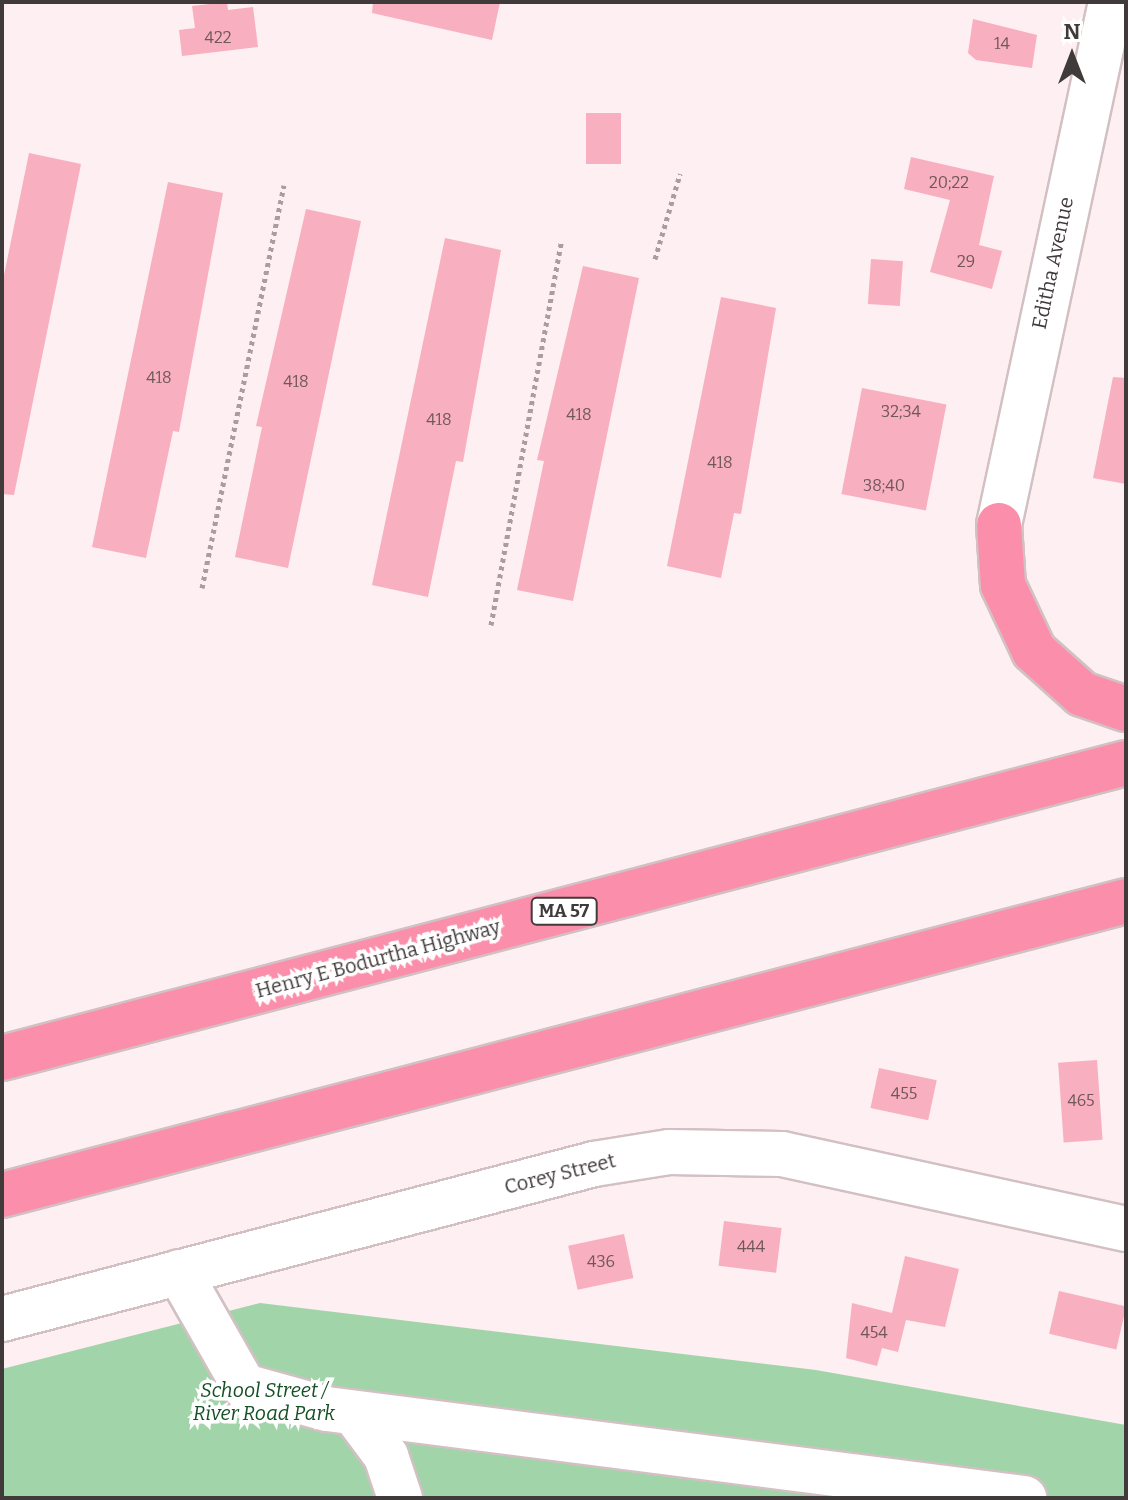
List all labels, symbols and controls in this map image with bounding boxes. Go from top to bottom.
north arrow [1032,16,1112,96]
text: N [1064,18,1080,45]
house number: 422 [205,28,231,48]
house number: 14 [994,34,1010,54]
house number: 20;22 [929,173,969,193]
street label: Editha Avenue [1027,195,1079,331]
house number: 29 [957,252,975,272]
house number: 418 [146,368,172,388]
house number: 418 [283,372,309,392]
house number: 32;34 [881,402,921,422]
house number: 418 [566,405,592,425]
house number: 418 [426,410,452,430]
house number: 418 [707,453,733,473]
house number: 38;40 [863,476,905,496]
road number: MA 57 [530,897,598,925]
street label: Henry E Bodurtha Highway [253,915,503,1003]
house number: 455 [891,1084,917,1104]
house number: 465 [1068,1091,1094,1111]
street label: Corey Street [502,1149,618,1199]
house number: 444 [737,1237,765,1257]
house number: 436 [587,1252,615,1272]
house number: 454 [860,1323,888,1343]
park label: School Street / River Road Park [193,1378,335,1425]

